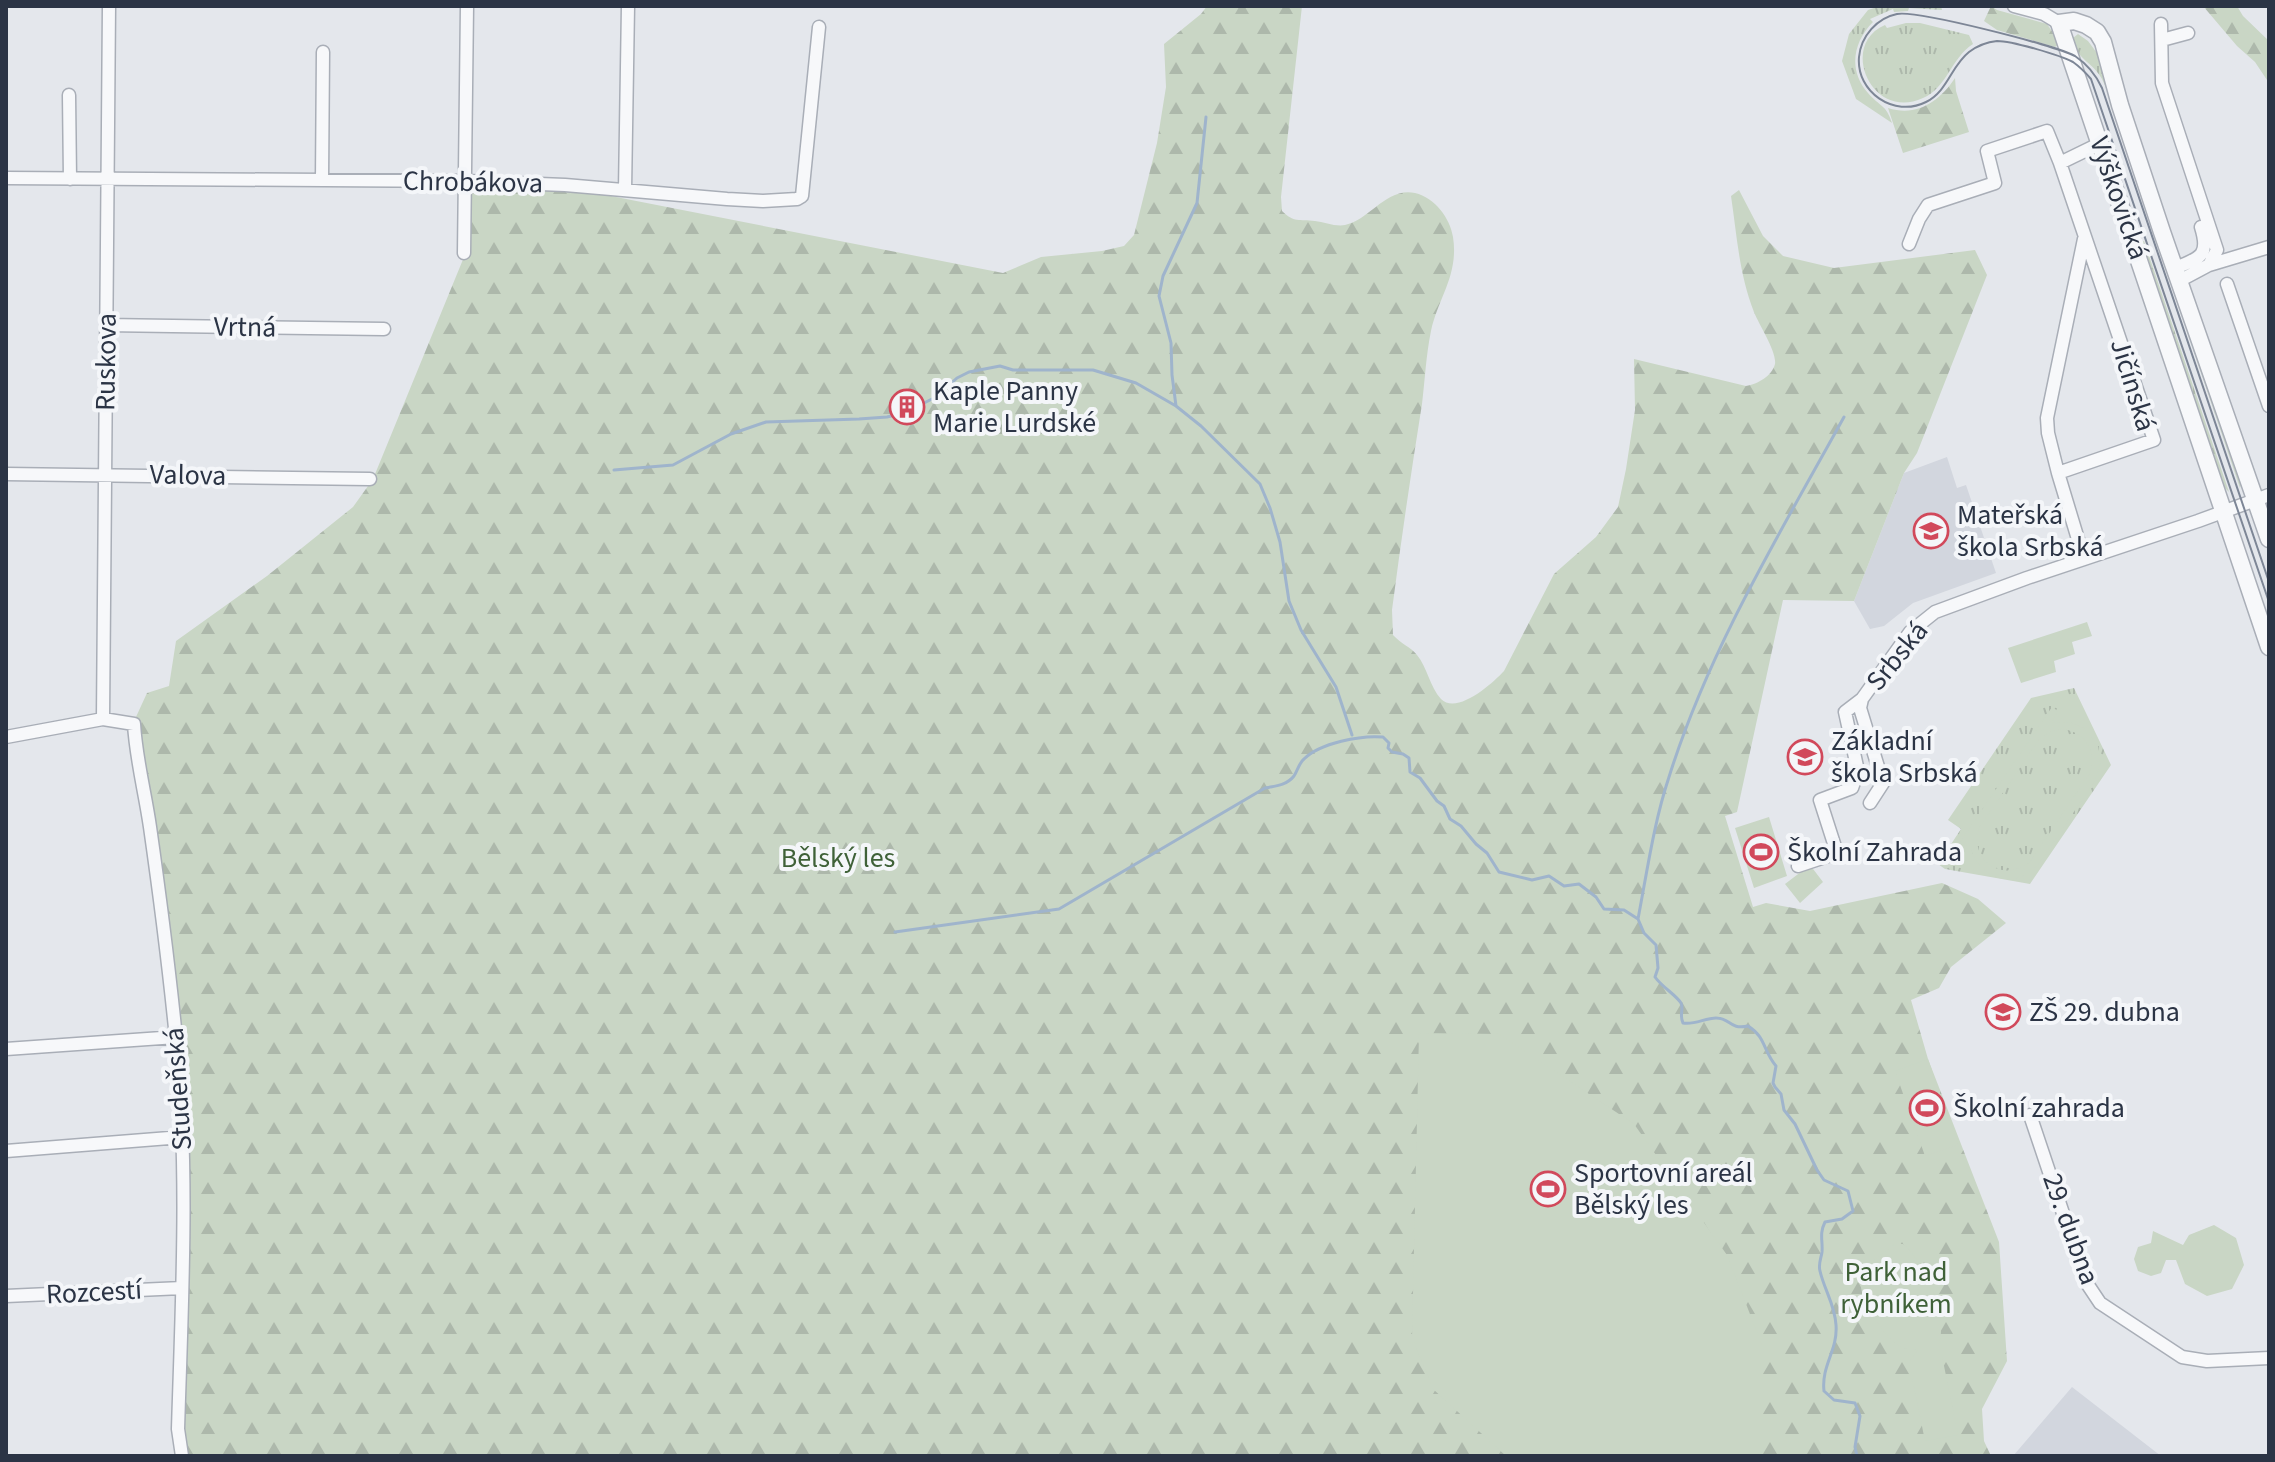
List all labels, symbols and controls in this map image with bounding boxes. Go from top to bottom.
street label: Výškovická [2079,131,2159,265]
street label: Chrobákova [403,161,543,203]
street label: Vrtná [213,306,277,348]
street label: Ruskova [85,313,127,411]
street label: Jičínská [2100,334,2166,436]
place label: Kaple Panny Marie Lurdské [933,371,1096,443]
building icon: Kaple Panny Marie Lurdské [888,388,926,426]
street label: Valova [149,454,227,496]
place label: Mateřská škola Srbská [1957,495,2104,567]
school or university icon: Mateřská škola Srbská [1912,512,1950,550]
street label: Srbská [1856,613,1938,699]
place label: Základní škola Srbská [1831,721,1978,793]
school or university icon: Základní škola Srbská [1786,738,1824,776]
place label: Školní Zahrada [1787,832,1962,872]
sports icon: Školní Zahrada [1742,833,1780,871]
park label: Bělský les [781,838,895,878]
place label: ZŠ 29. dubna [2029,992,2180,1032]
school or university icon: ZŠ 29. dubna [1984,993,2022,1031]
street label: Studeňská [154,1026,202,1152]
place label: Školní zahrada [1953,1088,2125,1128]
sports icon: Školní zahrada [1908,1089,1946,1127]
place label: Sportovní areál Bělský les [1574,1153,1753,1225]
street label: 29. dubna [2032,1168,2110,1290]
sports icon: Sportovní areál Bělský les [1529,1170,1567,1208]
park label: Park nad rybníkem [1840,1252,1952,1324]
street label: Rozcestí [45,1269,144,1314]

